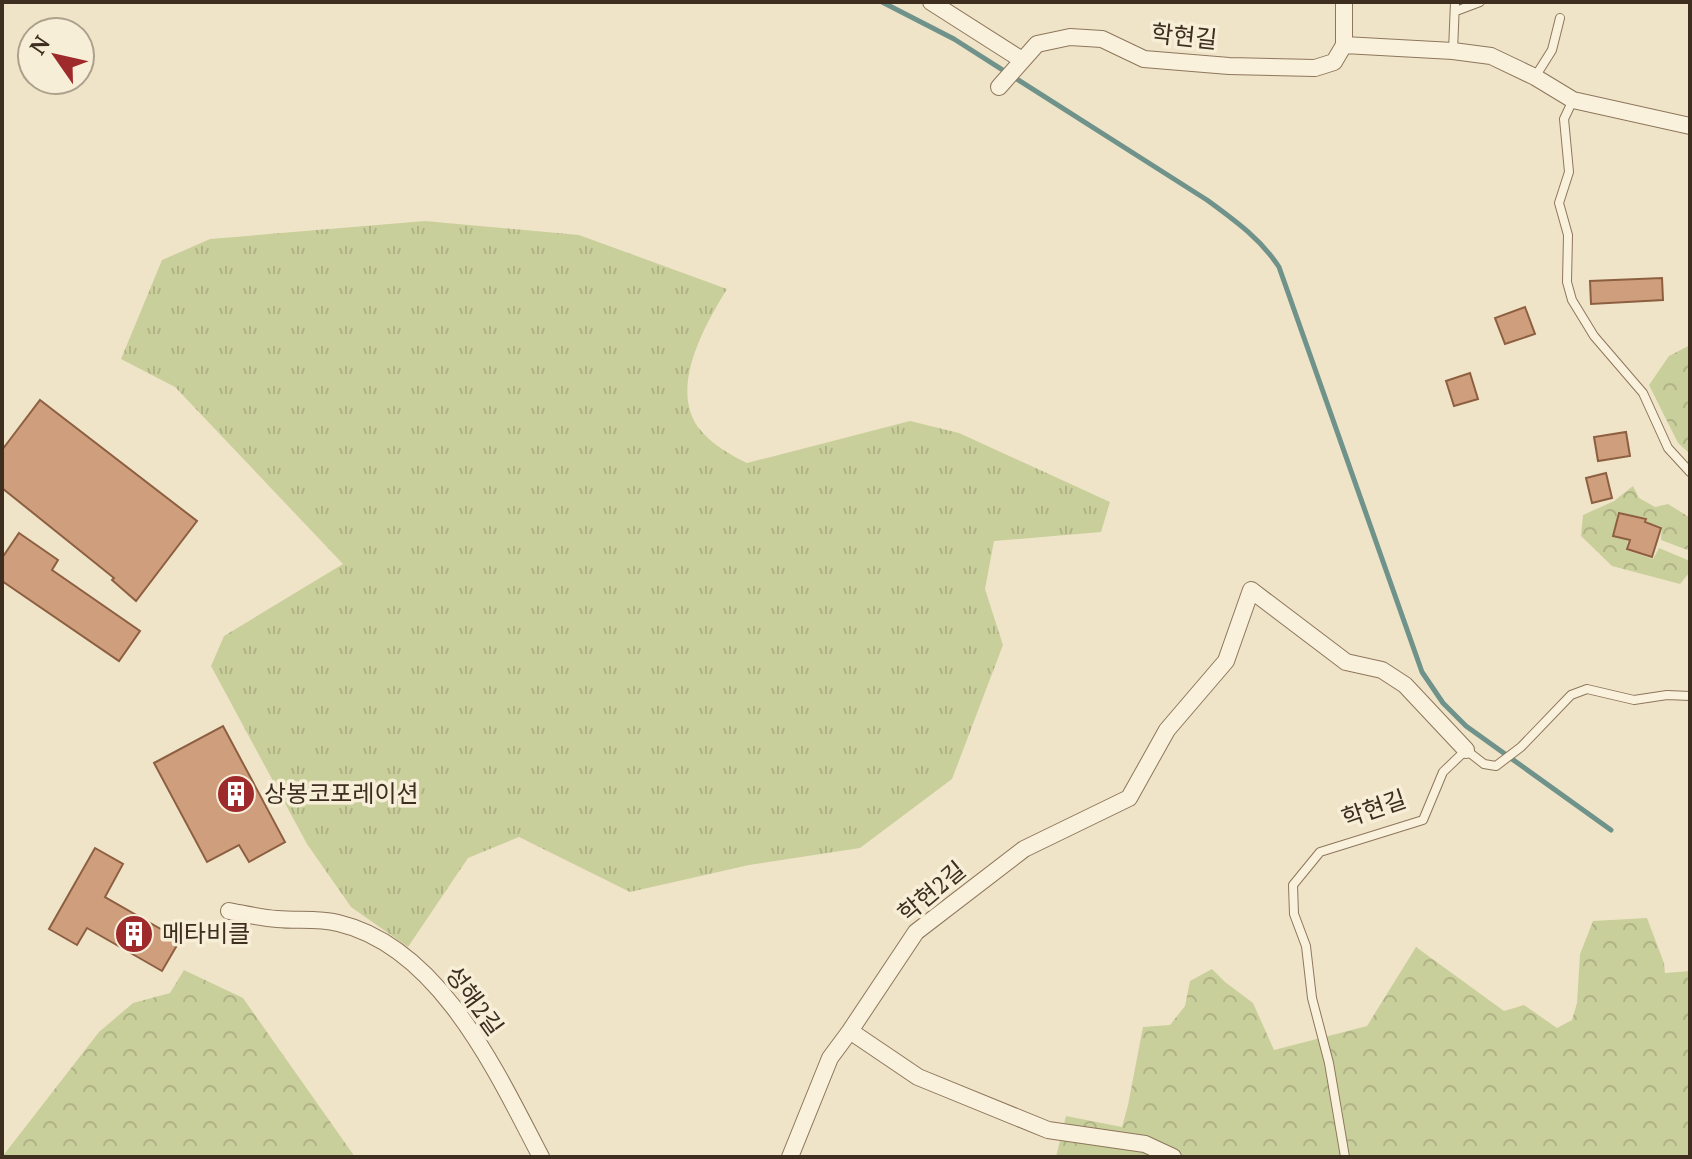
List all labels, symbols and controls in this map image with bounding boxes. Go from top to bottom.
north arrow [16,16,96,96]
street label: 학현길 [1149,17,1219,55]
text: N [22,29,56,60]
building icon: 상봉코포레이션 [215,773,257,815]
place label: 상봉코포레이션 [264,777,419,809]
street label: 학현길 [1337,782,1410,834]
street label: 학현2길 [891,854,972,929]
building icon: 메타비클 [113,913,155,955]
place label: 메타비클 [162,917,250,949]
street label: 성해2길 [439,959,511,1042]

